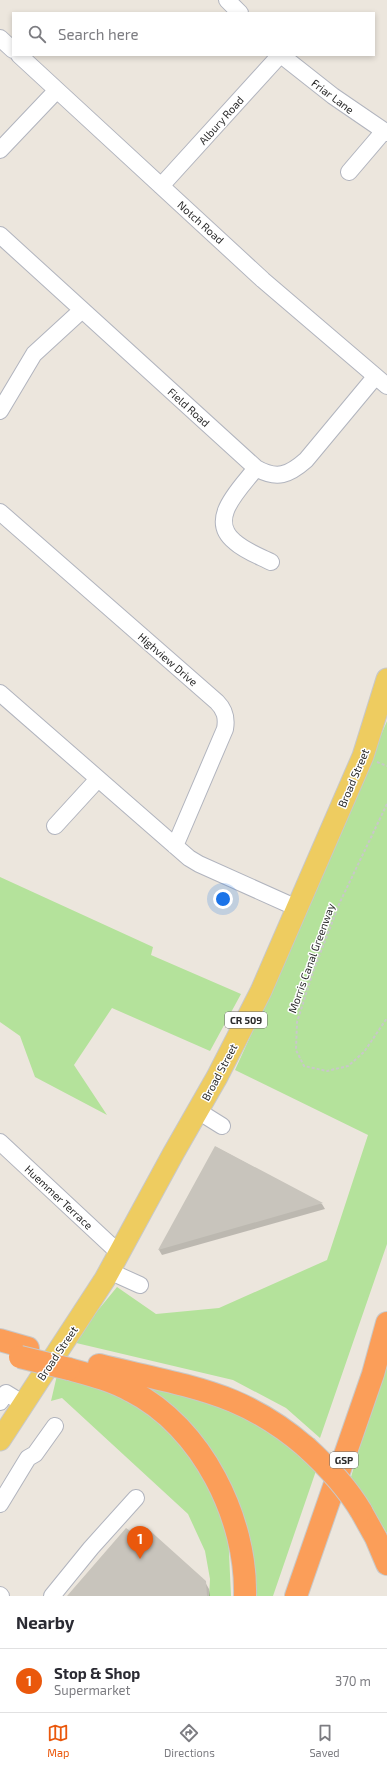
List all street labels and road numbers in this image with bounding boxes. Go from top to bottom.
street label: Friar Lane [309,76,357,116]
street label: Albury Road [196,93,246,147]
street label: Notch Road [175,198,227,246]
street label: Field Road [165,385,213,429]
street label: Highview Drive [136,630,200,688]
street label: Broad Street [335,747,371,809]
street label: Morris Canal Greenway [285,901,337,1015]
road number: CR 509 [225,1012,267,1028]
street label: Broad Street [199,1041,239,1103]
street label: Huemmer Terrace [22,1162,96,1232]
street label: Broad Street [34,1323,80,1383]
road number: GSP [330,1452,358,1468]

